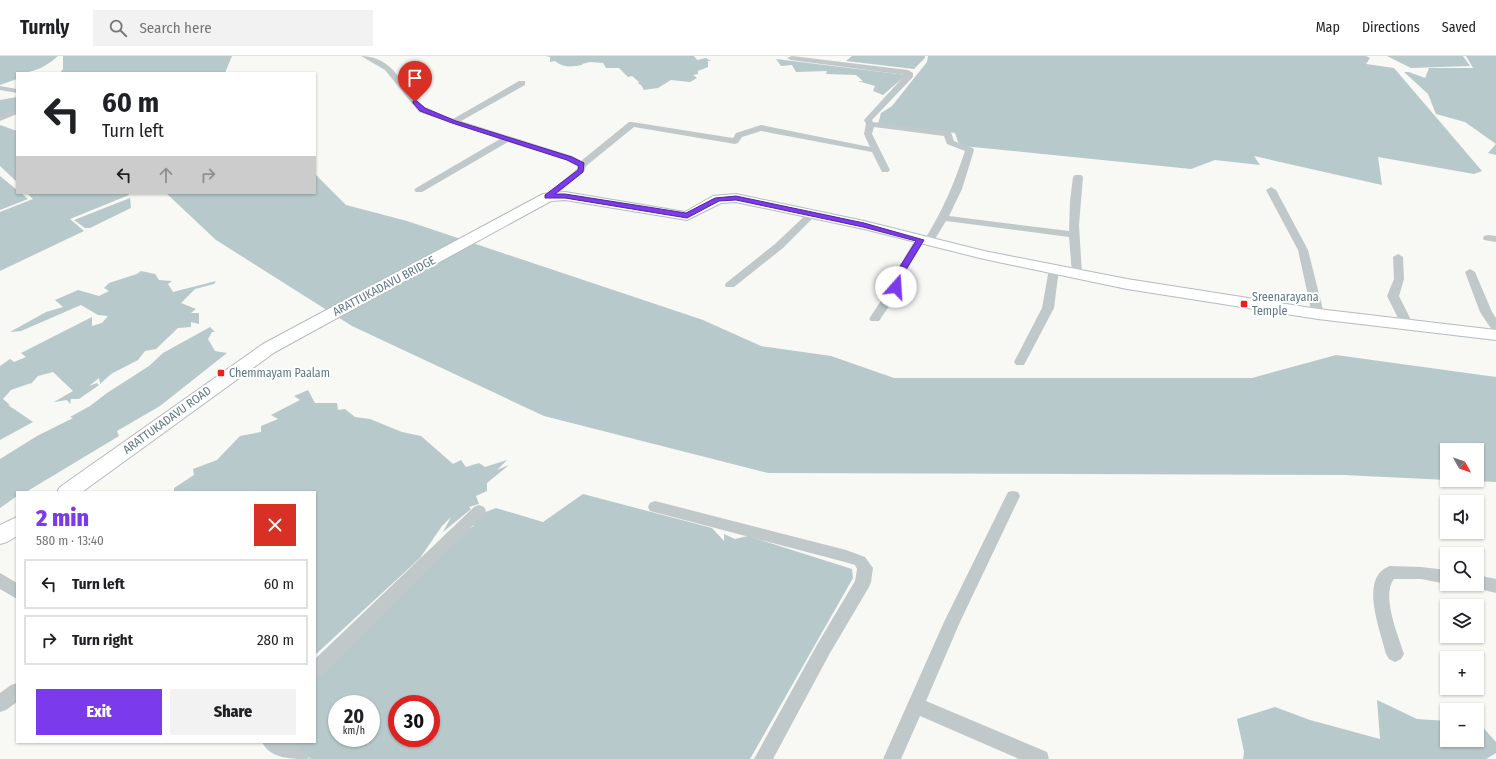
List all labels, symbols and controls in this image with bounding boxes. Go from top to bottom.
search box [93,10,373,46]
text: Turnly [20,16,69,39]
icon: search [107,17,129,39]
text: Search here [139,19,212,37]
text: Map [1316,19,1340,36]
text: Directions [1362,19,1420,36]
text: Saved [1442,19,1476,36]
pin [398,61,432,102]
icon: arrive [404,67,426,89]
text: 60 m [102,86,159,119]
icon: left [36,88,88,140]
text: Turn left [102,120,164,142]
icon: left [113,164,135,186]
icon: ahead [155,164,177,186]
icon: right [197,164,219,186]
street label: ARATTUKADAVU BRIDGE [330,253,438,319]
position arrow [875,266,917,308]
place label: Sreenarayana Temple [1252,290,1319,318]
marker: Sreenarayana Temple [1239,299,1249,309]
place label: Chemmayam Paalam [229,366,330,380]
marker: Chemmayam Paalam [216,368,226,378]
street label: ARATTUKADAVU ROAD [120,383,214,457]
north arrow [1440,443,1484,487]
map controls [1440,443,1484,747]
button: sound [1440,495,1484,539]
text: 2 min [36,504,89,532]
button: close [254,504,296,546]
text: 580 m · 13:40 [36,533,104,548]
button: search [1440,547,1484,591]
icon: left [38,573,60,595]
text: Turn left [72,575,125,593]
text: 60 m [264,575,294,593]
button: layers [1440,599,1484,643]
icon: right [38,629,60,651]
text: Turn right [72,631,133,649]
text: 280 m [257,631,294,649]
button: + [1440,651,1484,695]
button: Exit [36,689,162,735]
button: Share [170,689,296,735]
speed limit sign: 30 [388,695,440,747]
button: − [1440,703,1484,747]
text: 20 [344,704,364,728]
text: km/h [343,725,365,737]

